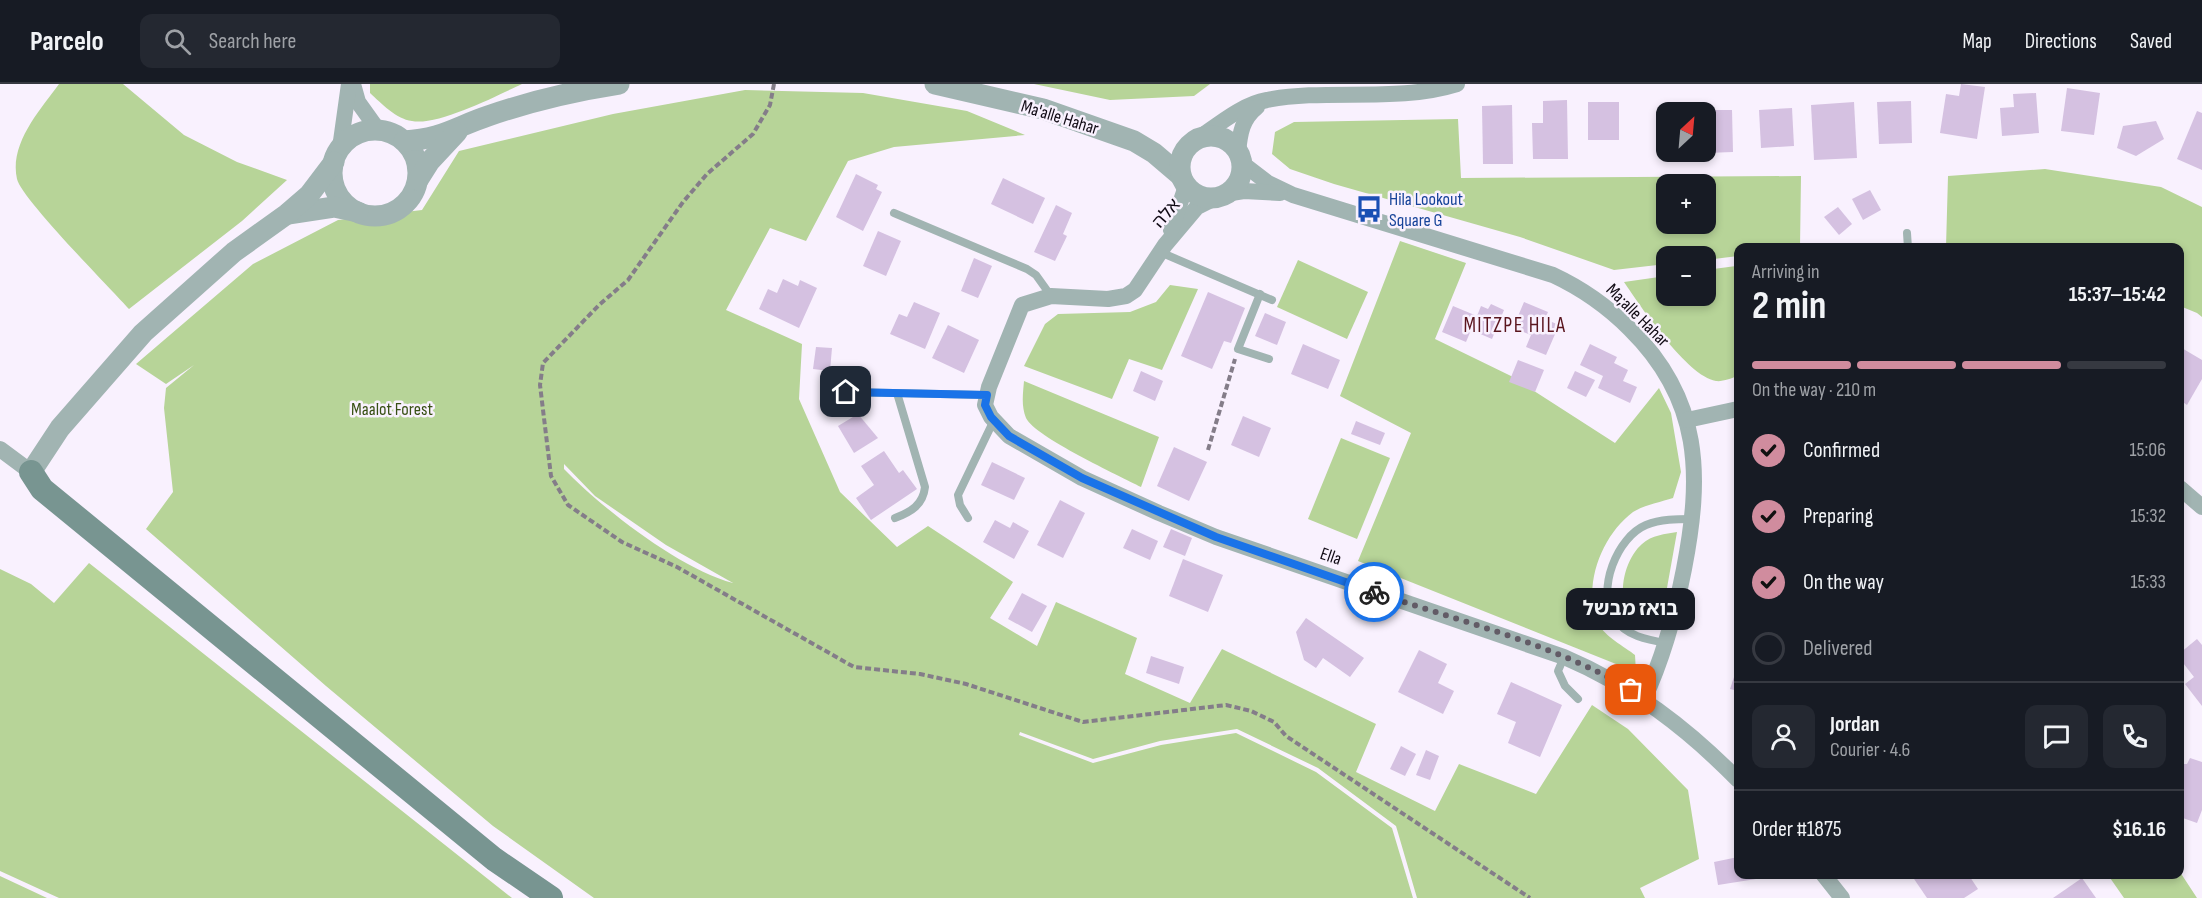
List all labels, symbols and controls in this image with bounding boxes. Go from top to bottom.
search box [140,14,560,68]
text: Parcelo [30,25,104,58]
icon: search [161,25,194,58]
text: Search here [209,28,296,55]
text: Map [1962,29,1992,54]
text: Directions [2025,29,2097,54]
text: Saved [2130,29,2172,54]
street label: Ma'alle Hahar [1019,96,1101,139]
north arrow [1656,102,1716,162]
map controls [1656,102,1716,306]
button: + [1656,174,1716,234]
place label: Hila Lookout Square G [1389,189,1464,231]
street label: אלה [1148,194,1185,232]
bus stop icon: Hila Lookout Square G [1354,194,1384,224]
button: − [1656,246,1716,306]
text: Arriving in [1752,260,1820,284]
street label: Ma;alle Hahar [1602,279,1674,351]
text: 15:37–15:42 [2069,281,2166,308]
text: 2 min [1752,283,1826,330]
district label: MITZPE HILA [1463,313,1567,338]
pin [820,366,871,417]
icon: home [829,375,862,408]
text: On the way · 210 m [1752,378,1876,402]
park label: Maalot Forest [351,399,433,420]
icon: check [1752,434,1785,467]
text: Confirmed [1803,437,1880,464]
text: 15:06 [2130,438,2166,462]
icon: check [1752,500,1785,533]
text: Preparing [1803,503,1873,530]
text: 15:32 [2131,504,2166,528]
street label: Ella [1317,543,1344,570]
courier [1344,562,1404,622]
icon: check [1752,566,1785,599]
text: On the way [1803,569,1884,596]
text: 15:33 [2130,570,2166,594]
icon: bike [1358,576,1391,609]
callout: בואז מבשל [1566,588,1696,630]
text: בואז מבשל [1583,597,1678,621]
text: Delivered [1803,635,1872,662]
pin [1605,664,1656,715]
icon: bag [1614,673,1647,706]
button: person [1752,705,1815,768]
button: chat [2025,705,2088,768]
button: phone [2103,705,2166,768]
text: Jordan [1830,711,1879,738]
text: Courier · 4.6 [1830,738,1910,762]
text: Order #1875 [1752,816,1842,843]
text: $16.16 [2112,816,2166,843]

